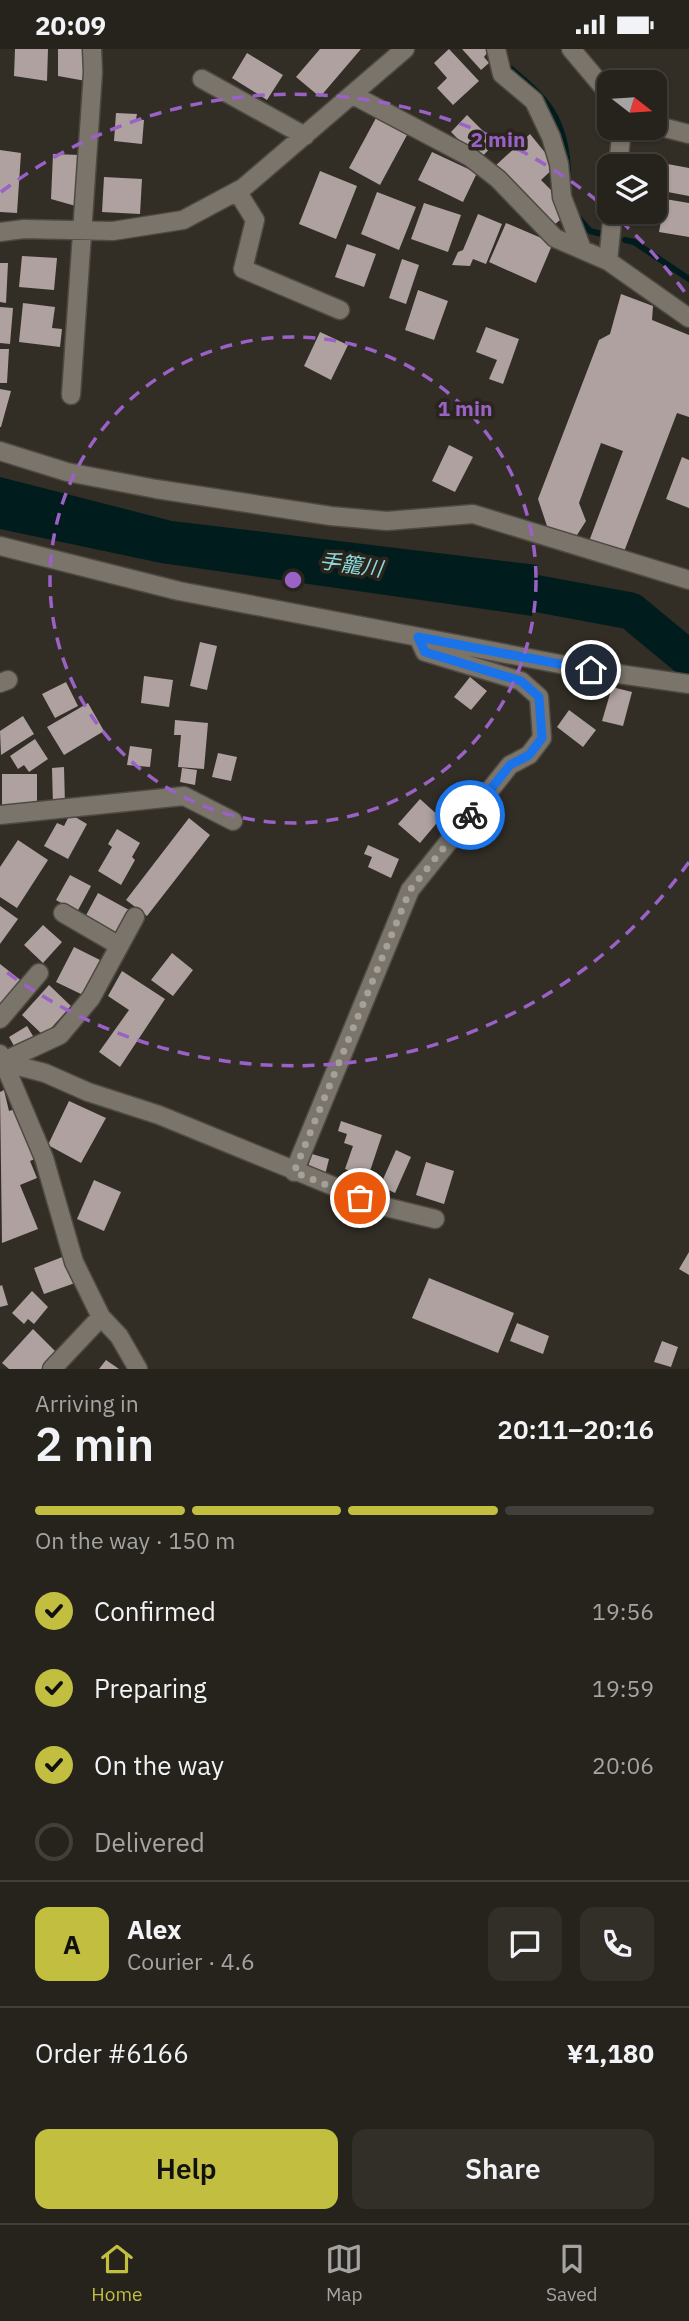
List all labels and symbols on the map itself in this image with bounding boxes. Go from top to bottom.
north arrow [597,70,667,140]
text: 2 min [471,125,525,153]
text: 1 min [438,394,492,422]
water label: 手籠川 [318,546,386,583]
centre of rings [281,568,305,592]
pin [561,640,621,700]
courier [435,780,505,850]
pin [330,1168,390,1228]

